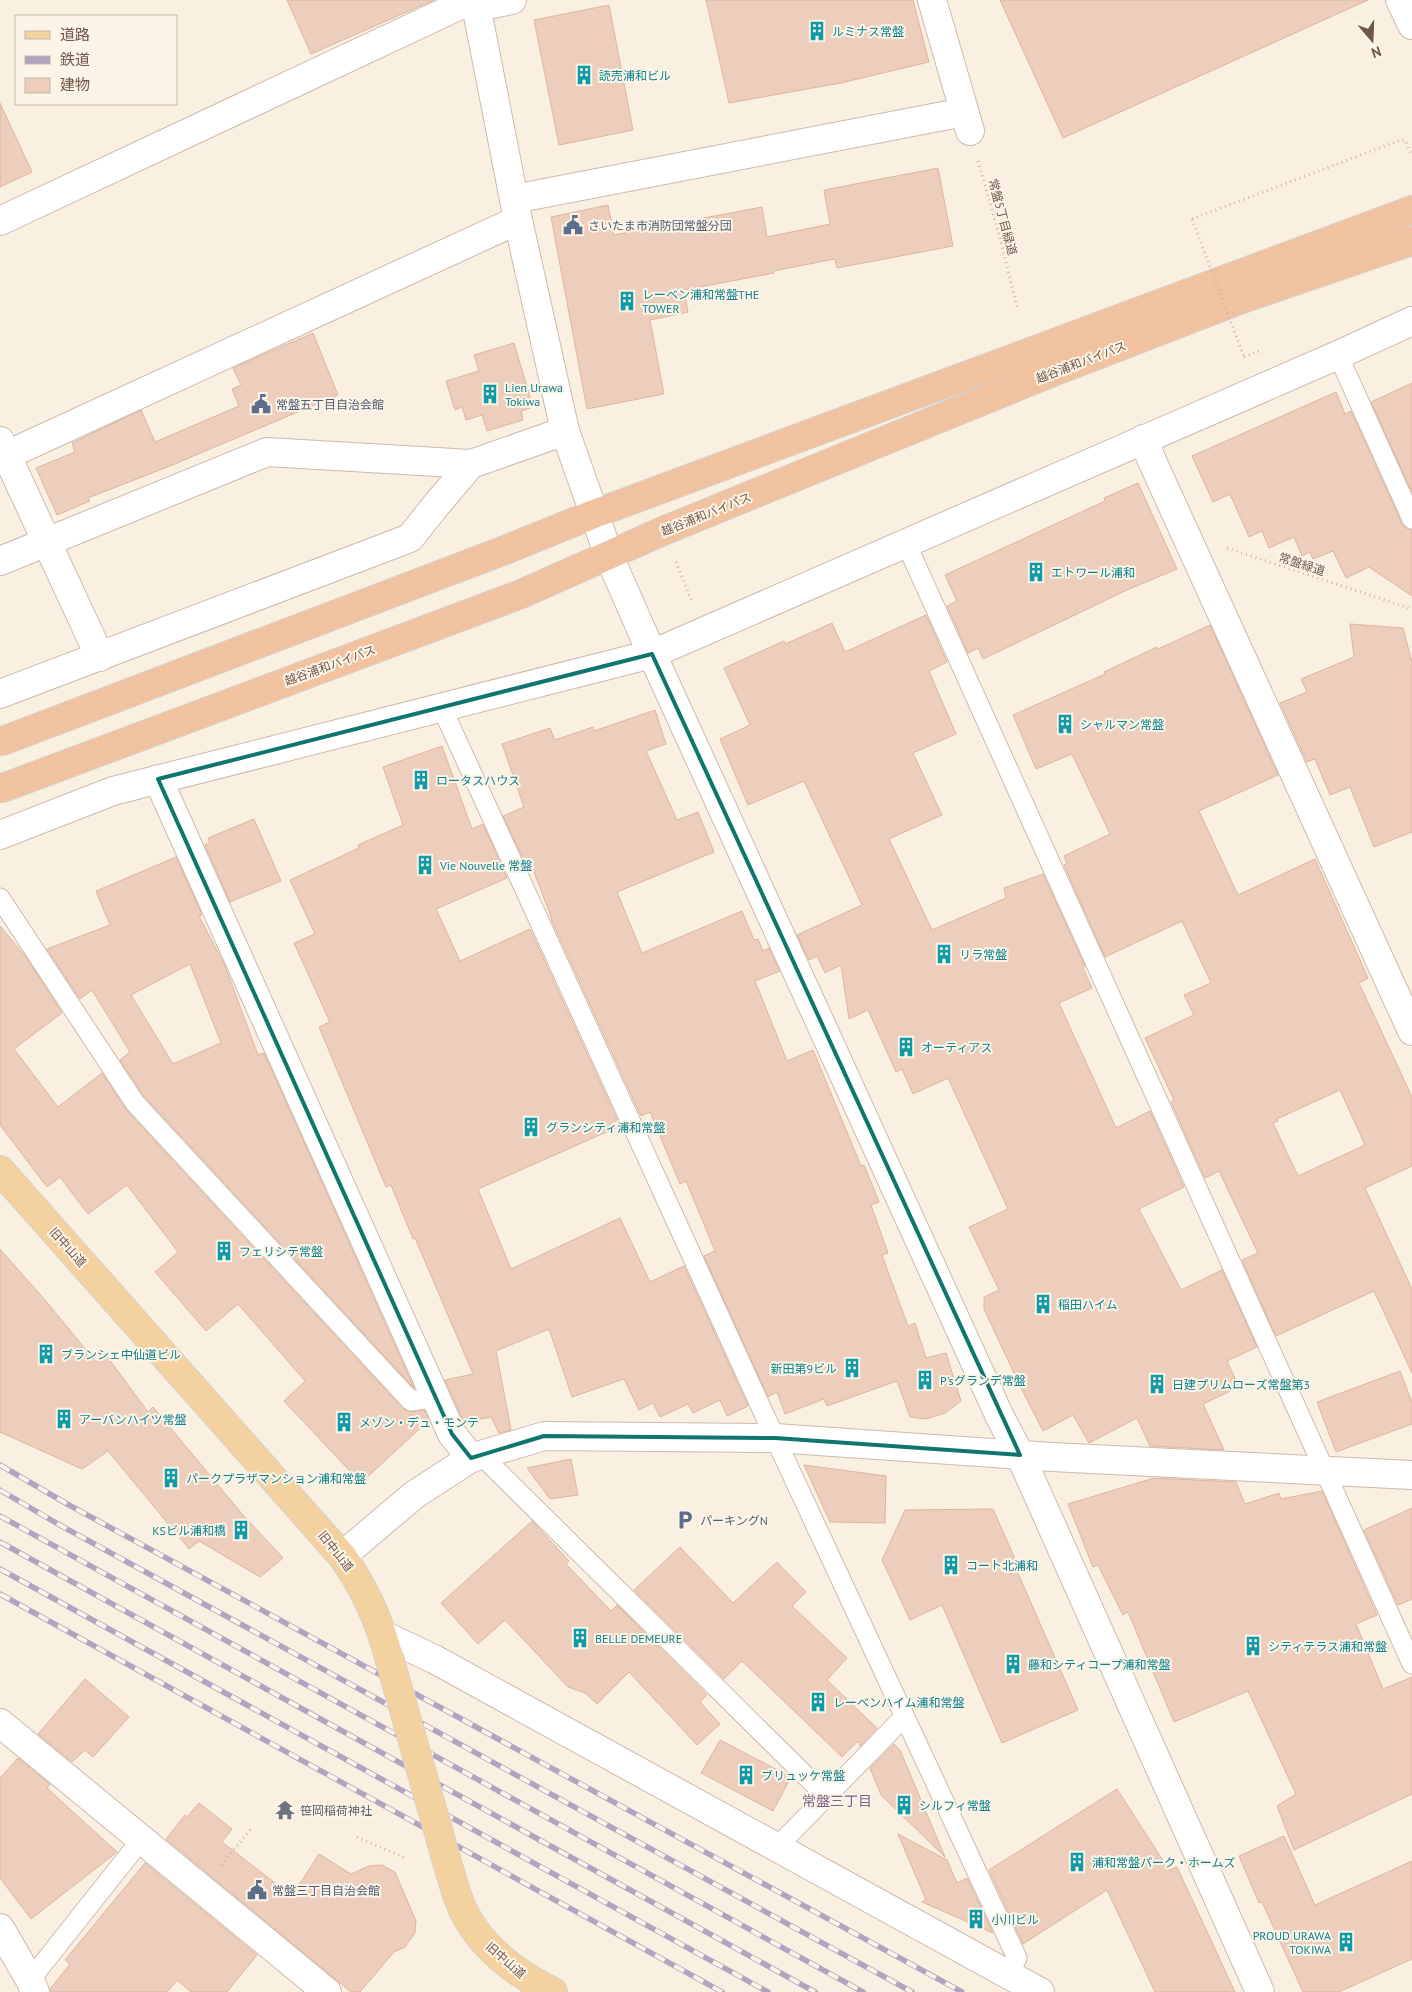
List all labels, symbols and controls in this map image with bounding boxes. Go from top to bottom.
legend [15,15,178,105]
north arrow [1347,15,1397,65]
building icon: ルミナス常盤 [806,20,828,42]
place label: ルミナス常盤 [832,24,904,39]
text: 道路 [60,25,90,44]
text: N [1369,42,1384,62]
text: 鉄道 [60,50,90,69]
building icon: 読売浦和ビル [573,64,595,86]
place label: 読売浦和ビル [599,68,671,83]
text: 建物 [60,75,90,94]
street label: 常盤5丁目緑道 [986,177,1020,257]
public building icon: さいたま市消防団常盤分団 [562,214,584,236]
place label: さいたま市消防団常盤分団 [588,218,732,233]
place label: レーベン浦和常盤THE TOWER [642,287,759,316]
building icon: レーベン浦和常盤THE TOWER [616,290,638,312]
street label: 越谷浦和バイパス [1034,338,1128,386]
place label: Lien Urawa Tokiwa [505,380,563,409]
building icon: Lien Urawa Tokiwa [479,383,501,405]
public building icon: 常盤五丁目自治会館 [250,393,272,415]
place label: 常盤五丁目自治会館 [276,397,384,412]
street label: 越谷浦和バイパス [659,489,753,539]
street label: 常盤緑道 [1277,549,1327,579]
building icon: エトワール浦和 [1025,561,1047,583]
place label: エトワール浦和 [1051,565,1135,580]
street label: 越谷浦和バイパス [282,642,378,688]
building icon: シャルマン常盤 [1054,713,1076,735]
place label: シャルマン常盤 [1080,717,1164,732]
building icon: ロータスハウス [410,769,432,791]
place label: ロータスハウス [436,773,520,788]
building icon: Vie Nouvelle 常盤 [414,854,436,876]
place label: Vie Nouvelle 常盤 [439,858,532,873]
building icon: リラ常盤 [933,943,955,965]
place label: リラ常盤 [959,947,1007,962]
building icon: オーティアス [895,1036,917,1058]
place label: オーティアス [921,1040,992,1055]
building icon: グランシティ浦和常盤 [520,1116,542,1138]
place label: グランシティ浦和常盤 [546,1120,665,1135]
street label: 旧中山道 [46,1224,90,1270]
building icon: フェリシテ常盤 [213,1240,235,1262]
place label: フェリシテ常盤 [239,1244,323,1259]
building icon: 稲田ハイム [1032,1293,1054,1315]
place label: 稲田ハイム [1058,1297,1118,1312]
building icon: ブランシェ中仙道ビル [35,1343,57,1365]
place label: ブランシェ中仙道ビル [61,1347,181,1362]
building icon: 新田第9ビル [841,1357,863,1379]
place label: 新田第9ビル [770,1361,837,1376]
building icon: P'sグランデ常盤 [914,1369,936,1391]
place label: P'sグランデ常盤 [940,1373,1026,1388]
building icon: 日建プリムローズ常盤第3 [1146,1373,1168,1395]
place label: 日建プリムローズ常盤第3 [1172,1377,1310,1392]
building icon: アーバンハイツ常盤 [53,1408,75,1430]
building icon: メゾン・デュ・モンテ [333,1411,355,1433]
place label: アーバンハイツ常盤 [79,1412,187,1427]
place label: メゾン・デュ・モンテ [359,1415,479,1430]
building icon: パークプラザマンション浦和常盤 [160,1467,182,1489]
place label: パークプラザマンション浦和常盤 [186,1471,366,1486]
parking icon: パーキングN [674,1509,696,1531]
place label: パーキングN [700,1513,768,1528]
building icon: KSビル浦和橋 [230,1519,252,1541]
place label: KSビル浦和橋 [152,1523,226,1538]
street label: 旧中山道 [315,1528,357,1574]
building icon: コート北浦和 [940,1554,962,1576]
place label: コート北浦和 [966,1558,1038,1573]
building icon: BELLE DEMEURE [569,1627,591,1649]
place label: BELLE DEMEURE [595,1631,682,1646]
building icon: シティテラス浦和常盤 [1242,1635,1264,1657]
place label: シティテラス浦和常盤 [1268,1639,1387,1654]
building icon: 藤和シティコープ浦和常盤 [1002,1653,1024,1675]
place label: 藤和シティコープ浦和常盤 [1028,1657,1171,1672]
building icon: レーベンハイム浦和常盤 [807,1691,829,1713]
place label: レーベンハイム浦和常盤 [833,1695,965,1710]
building icon: ブリュッケ常盤 [735,1764,757,1786]
place label: ブリュッケ常盤 [761,1768,845,1783]
district label: 常盤三丁目 [802,1792,872,1810]
building icon: シルフィ常盤 [893,1794,915,1816]
place label: シルフィ常盤 [919,1798,991,1813]
temple icon: 笹岡稲荷神社 [274,1799,296,1821]
place label: 笹岡稲荷神社 [300,1803,372,1818]
building icon: 浦和常盤パーク・ホームズ [1066,1851,1088,1873]
place label: 浦和常盤パーク・ホームズ [1092,1855,1235,1870]
public building icon: 常盤三丁目自治会館 [246,1879,268,1901]
place label: 常盤三丁目自治会館 [272,1883,380,1898]
building icon: 小川ビル [965,1908,987,1930]
place label: 小川ビル [991,1912,1039,1927]
place label: PROUD URAWA TOKIWA [1253,1928,1331,1957]
building icon: PROUD URAWA TOKIWA [1335,1931,1357,1953]
street label: 旧中山道 [483,1939,529,1981]

